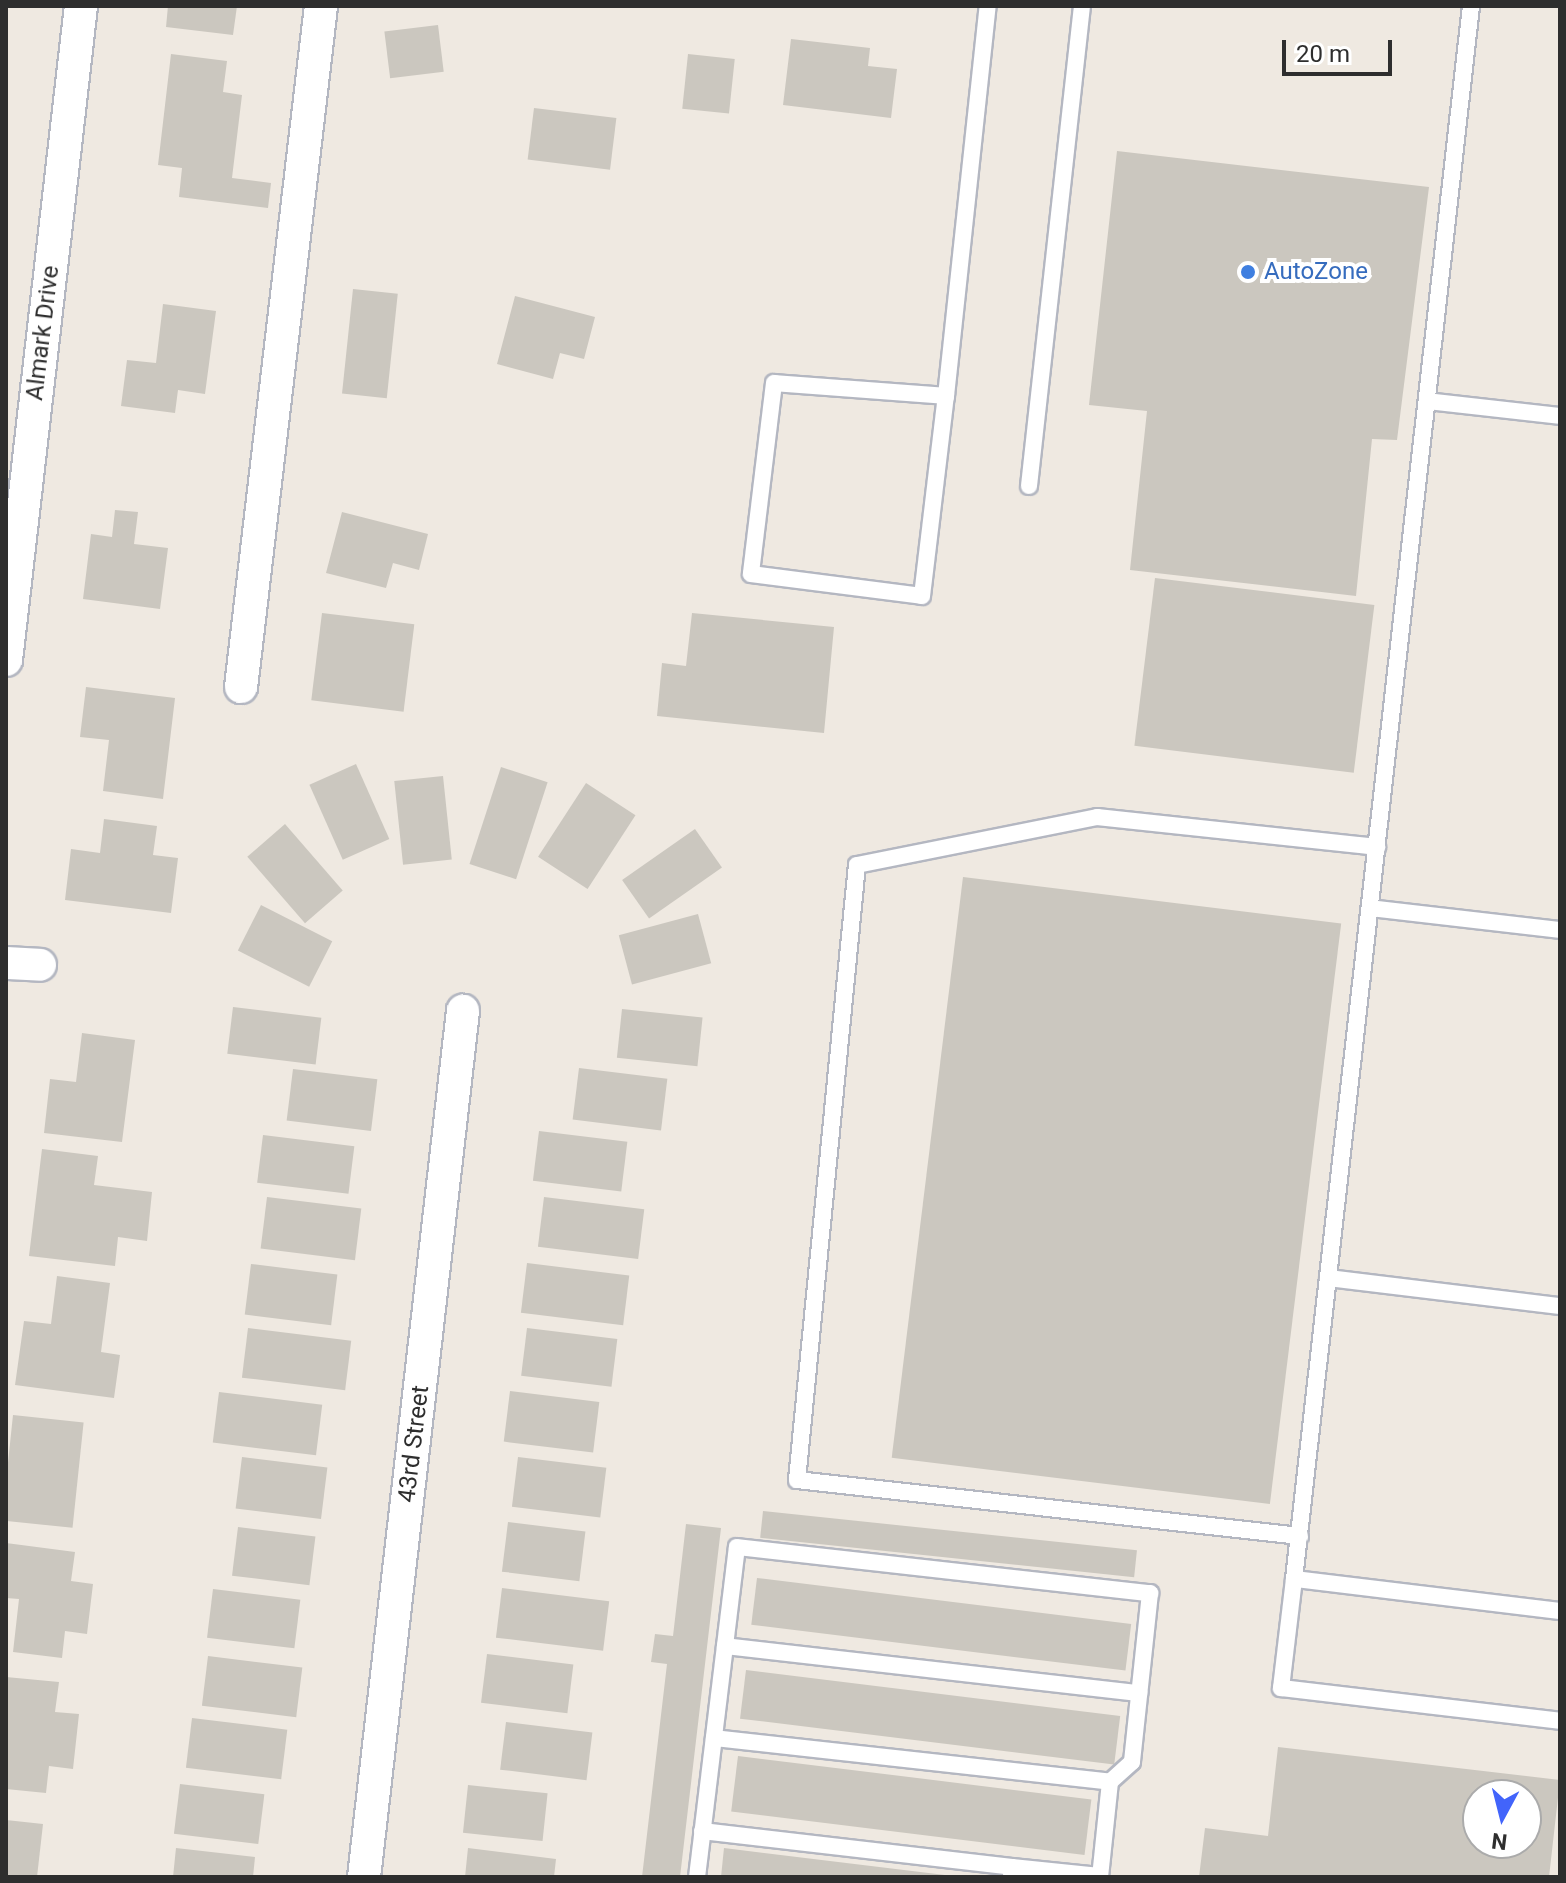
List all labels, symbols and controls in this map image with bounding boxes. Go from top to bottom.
scale bar [1286,24,1396,74]
text: 20 m [1296,40,1350,68]
place label: AutoZone [1264,258,1368,286]
marker: AutoZone [1239,263,1257,281]
street label: Almark Drive [20,264,66,402]
street label: 43rd Street [393,1384,435,1504]
north arrow [1462,1779,1542,1859]
text: N [1490,1828,1508,1855]

